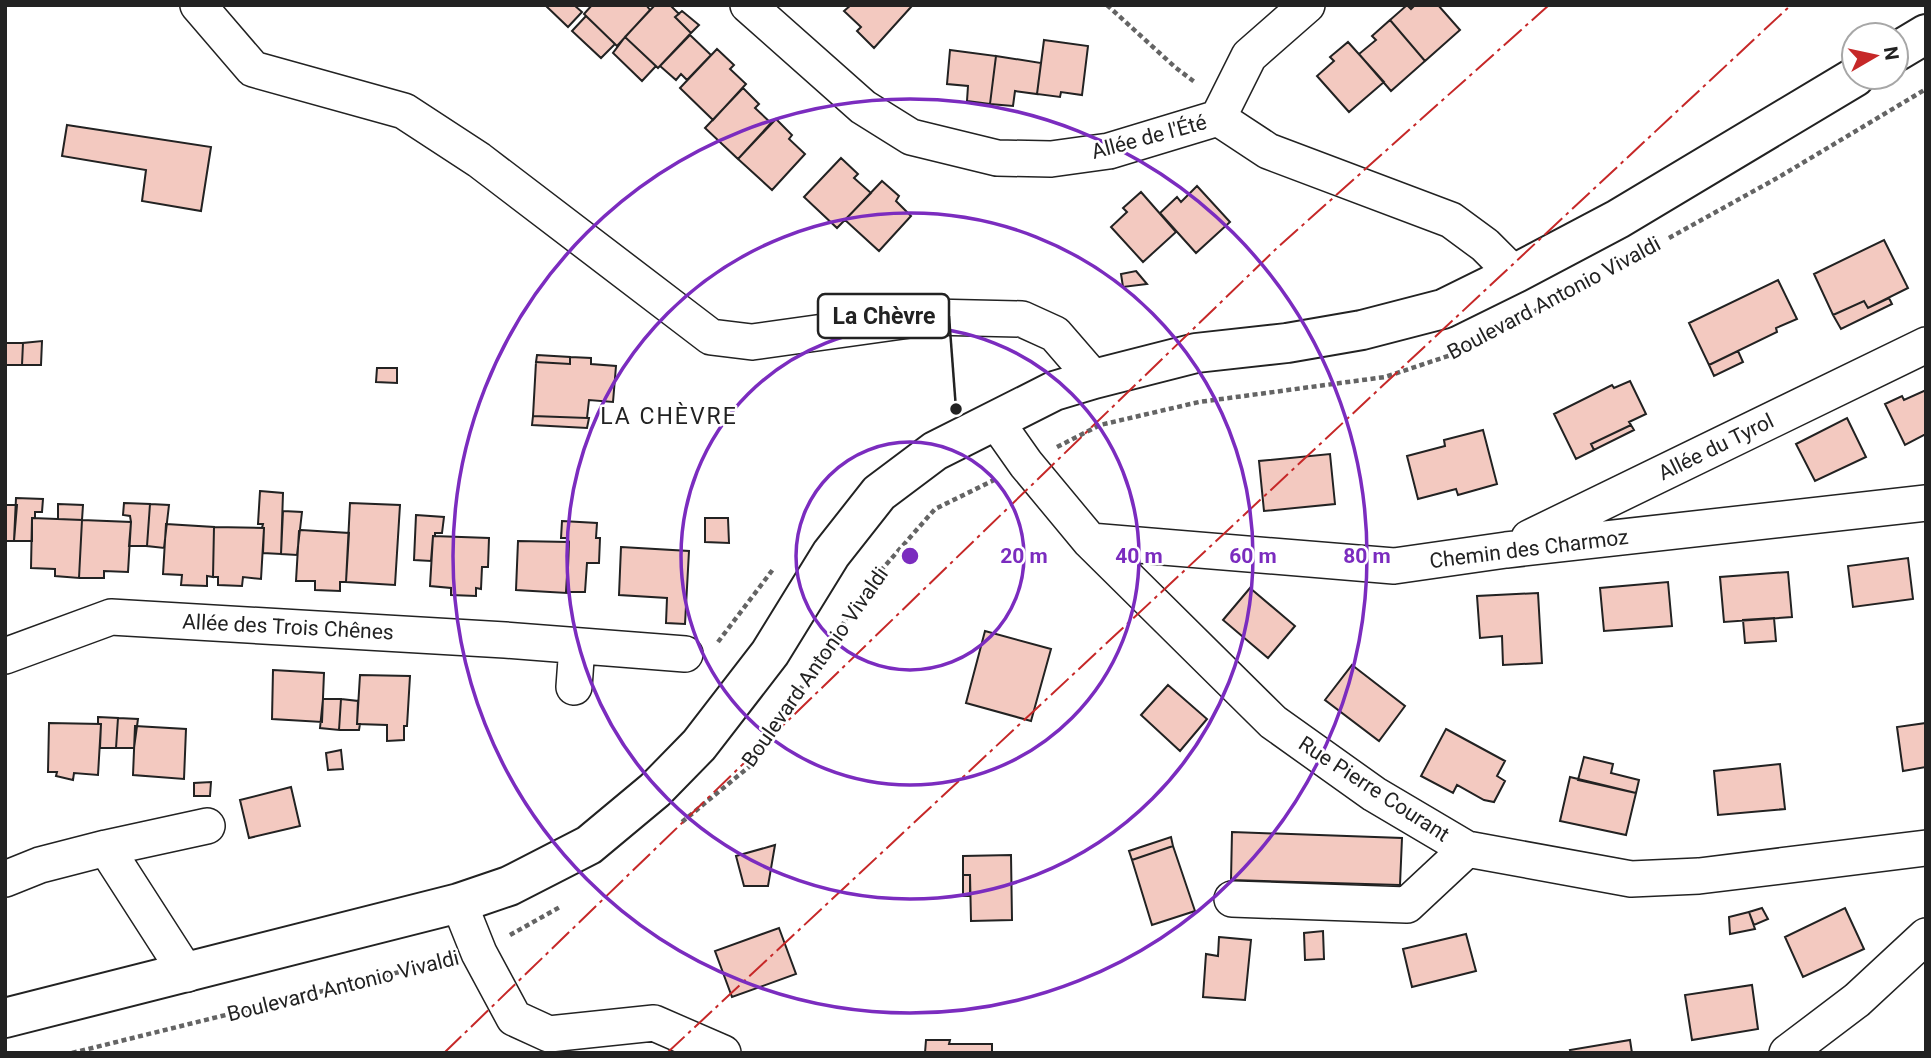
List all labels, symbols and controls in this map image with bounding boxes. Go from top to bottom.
north arrow [1840,21,1910,91]
text: N [1879,45,1904,62]
street label: Allée de l'Été [1089,110,1209,164]
street label: Boulevard Antonio Vivaldi [1443,232,1665,364]
callout: La Chèvre [818,294,949,338]
text: La Chèvre [833,303,935,330]
district label: LA CHÈVRE [600,402,738,430]
street label: Allée du Tyrol [1654,409,1778,485]
street label: Chemin des Charmoz [1428,525,1630,573]
centre of rings [898,544,922,568]
text: 20 m [1000,544,1048,568]
text: 40 m [1115,544,1163,568]
text: 60 m [1229,544,1277,568]
text: 80 m [1343,544,1391,568]
street label: Boulevard Antonio Vivaldi [737,563,893,771]
street label: Allée des Trois Chênes [182,609,394,645]
street label: Rue Pierre Courant [1294,731,1454,847]
street label: Boulevard Antonio Vivaldi [225,946,461,1026]

